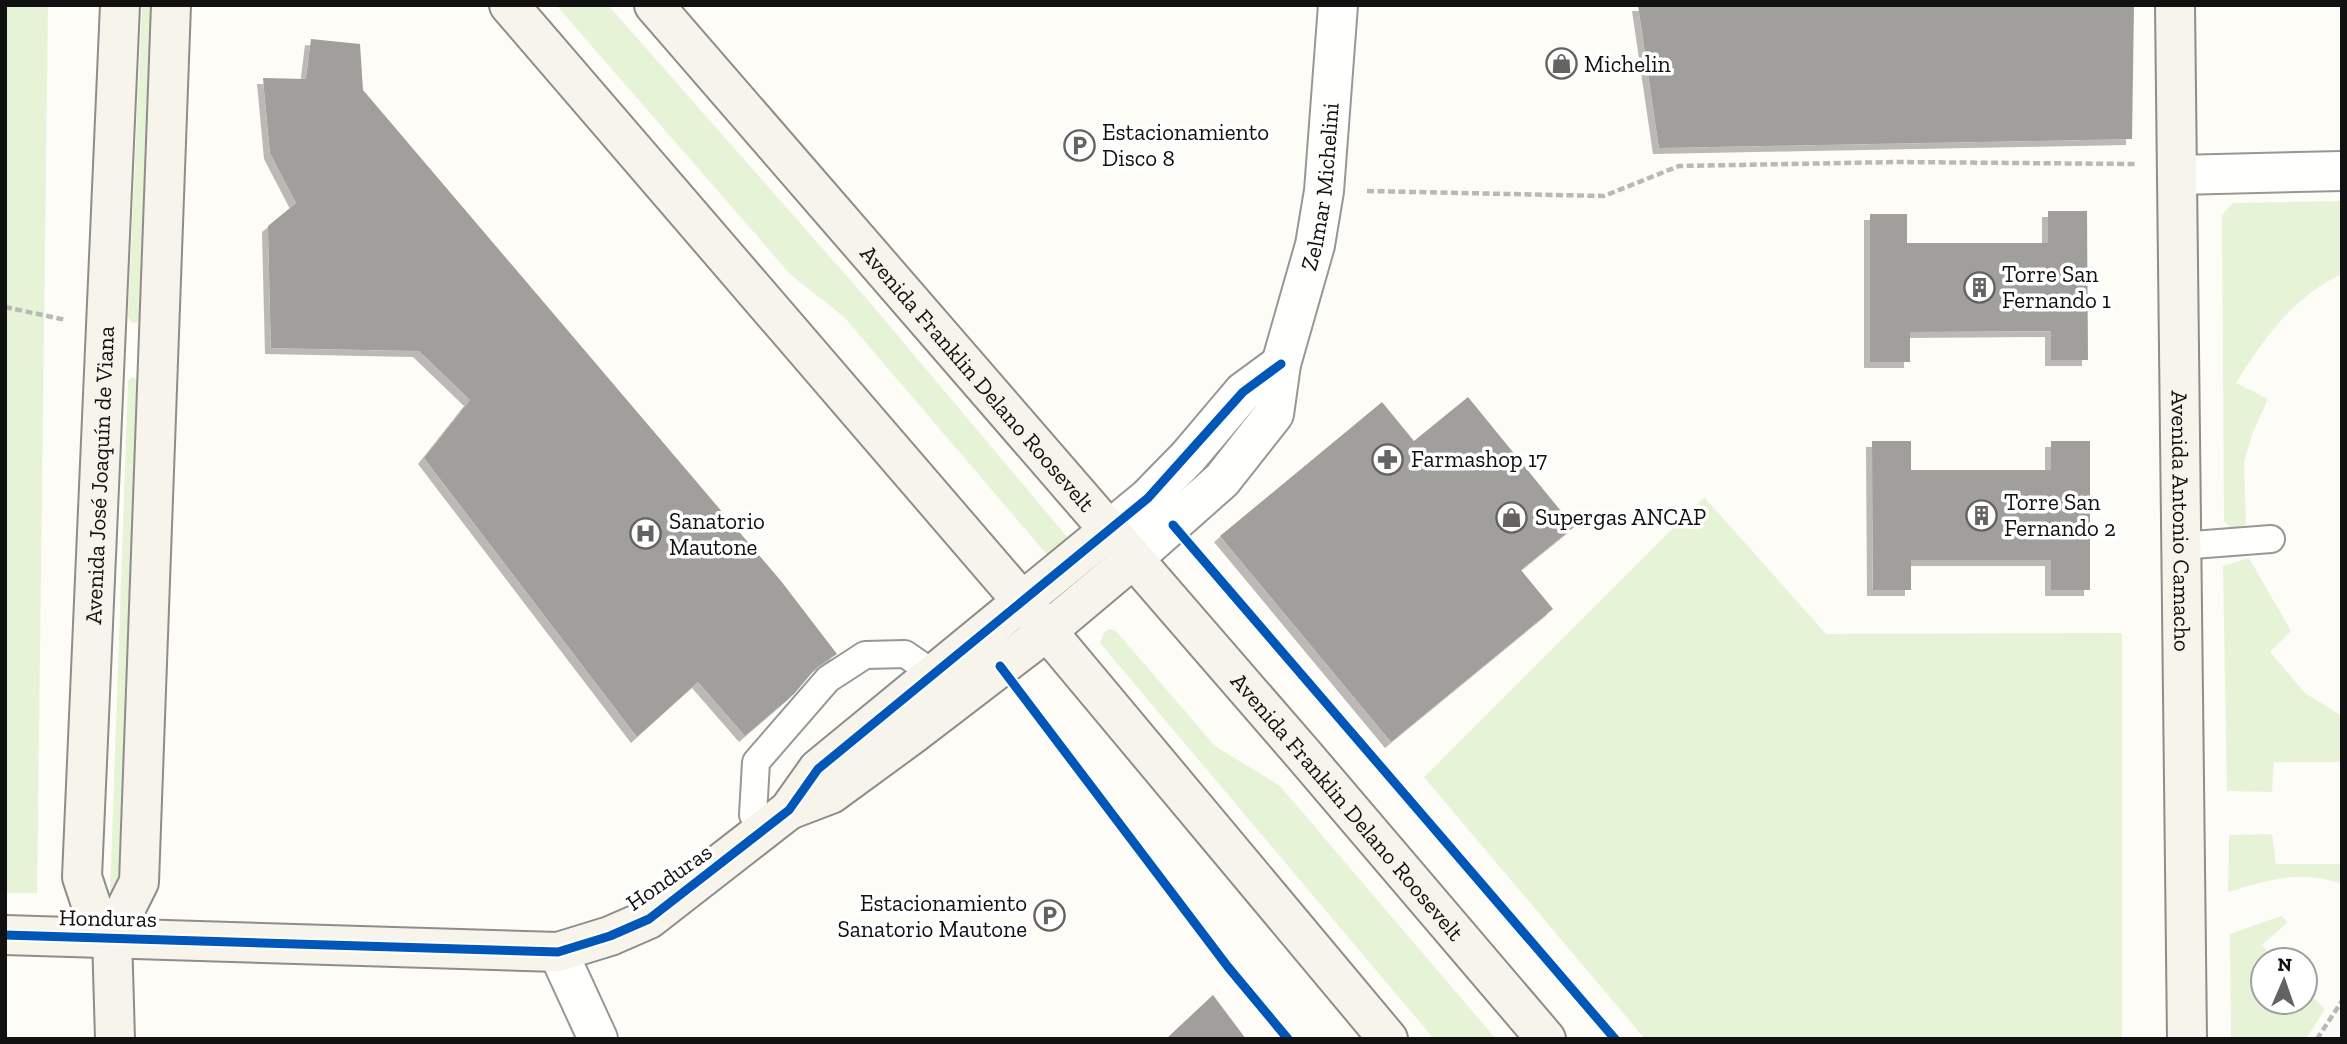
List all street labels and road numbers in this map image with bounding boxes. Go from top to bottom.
street label: Zelmar Michelini [1294,102,1345,274]
street label: Avenida Franklin Delano Roosevelt [854,239,1101,518]
street label: Avenida José Joaquín de Viana [79,325,120,625]
street label: Avenida Antonio Camacho [2165,390,2197,652]
street label: Avenida Franklin Delano Roosevelt [1225,667,1470,947]
street label: Honduras [621,837,717,917]
street label: Honduras [59,903,157,933]

